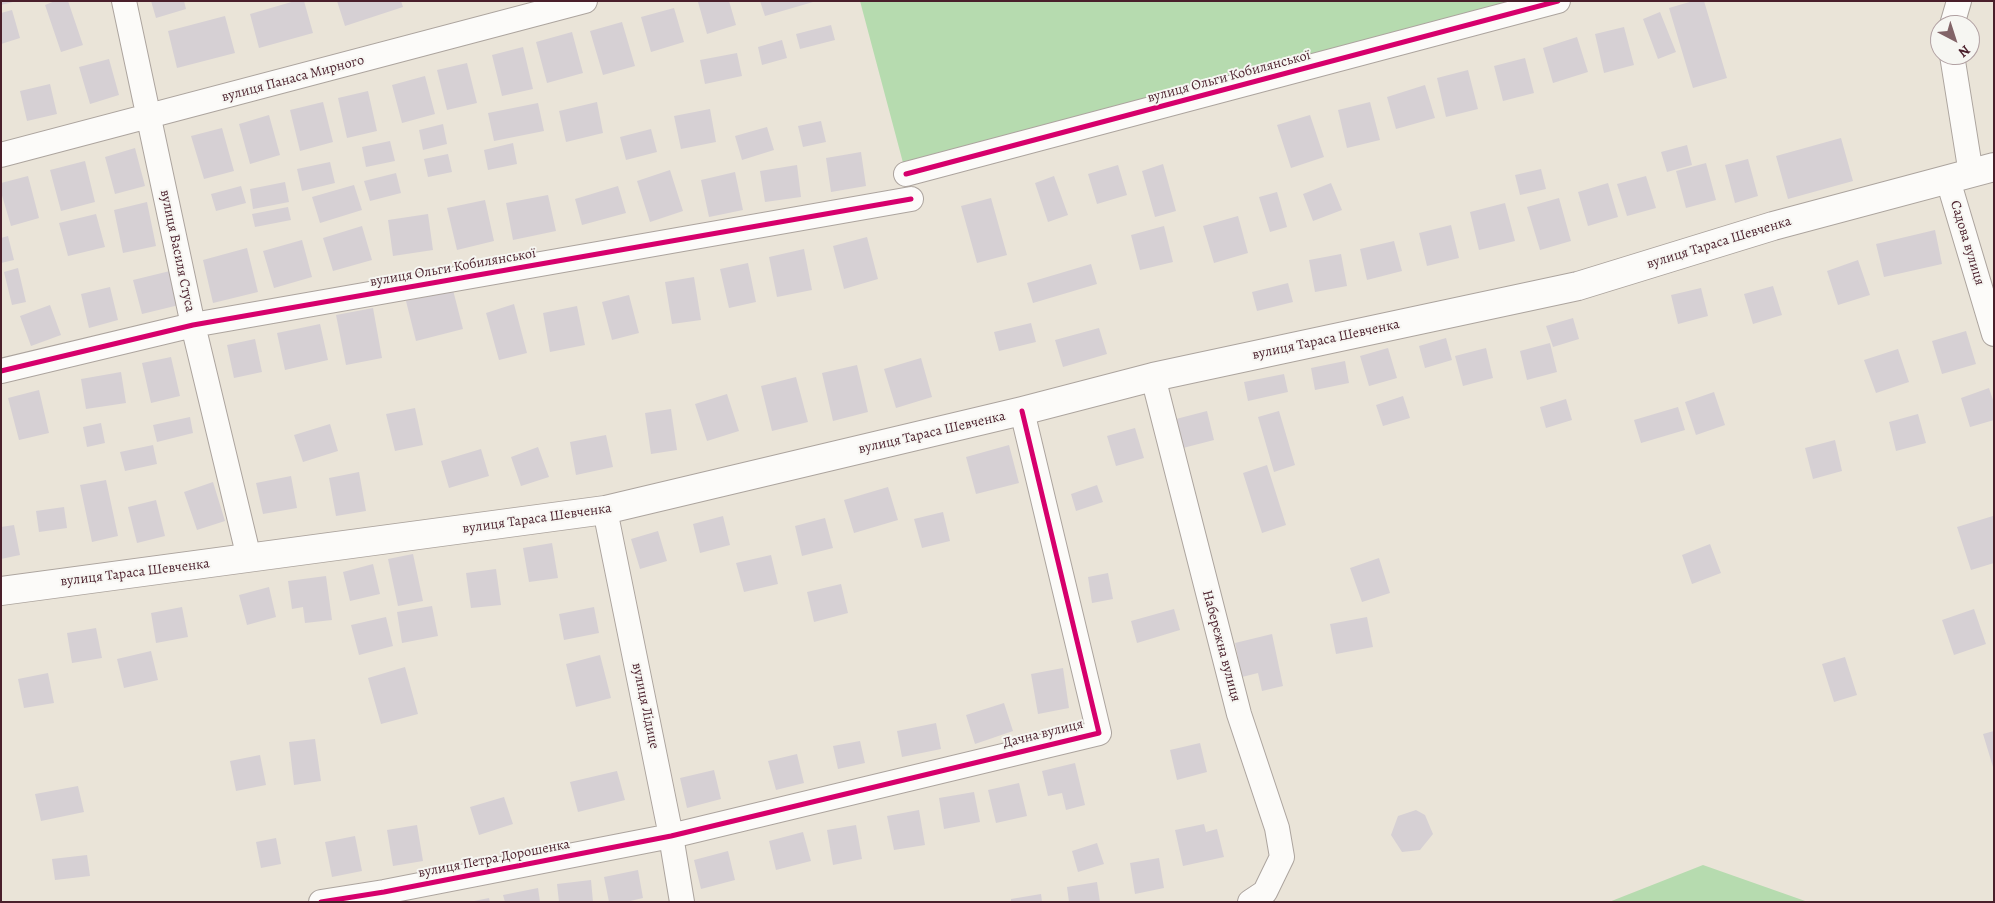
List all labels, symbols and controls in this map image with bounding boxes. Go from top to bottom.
north arrow [1930,15,1980,65]
text: N [1954,41,1974,62]
street label: вулиця Ольги Кобилянської [1146,47,1312,107]
street label: вулиця Панаса Мирного [220,52,366,106]
street label: вулиця Василя Стуса [156,188,198,314]
street label: Садова вулиця [1946,199,1988,287]
street label: вулиця Тараса Шевченка [1645,213,1793,273]
street label: вулиця Ольги Кобилянської [369,245,537,291]
street label: вулиця Тараса Шевченка [1251,316,1401,364]
street label: вулиця Тараса Шевченка [857,408,1007,458]
street label: вулиця Тараса Шевченка [461,500,613,538]
street label: вулиця Тараса Шевченка [59,556,211,590]
street label: Набережна вулиця [1198,589,1244,703]
street label: вулиця Лідице [628,661,662,751]
street label: Дачна вулиця [1001,716,1085,752]
street label: вулиця Петра Дорошенка [417,836,571,882]

